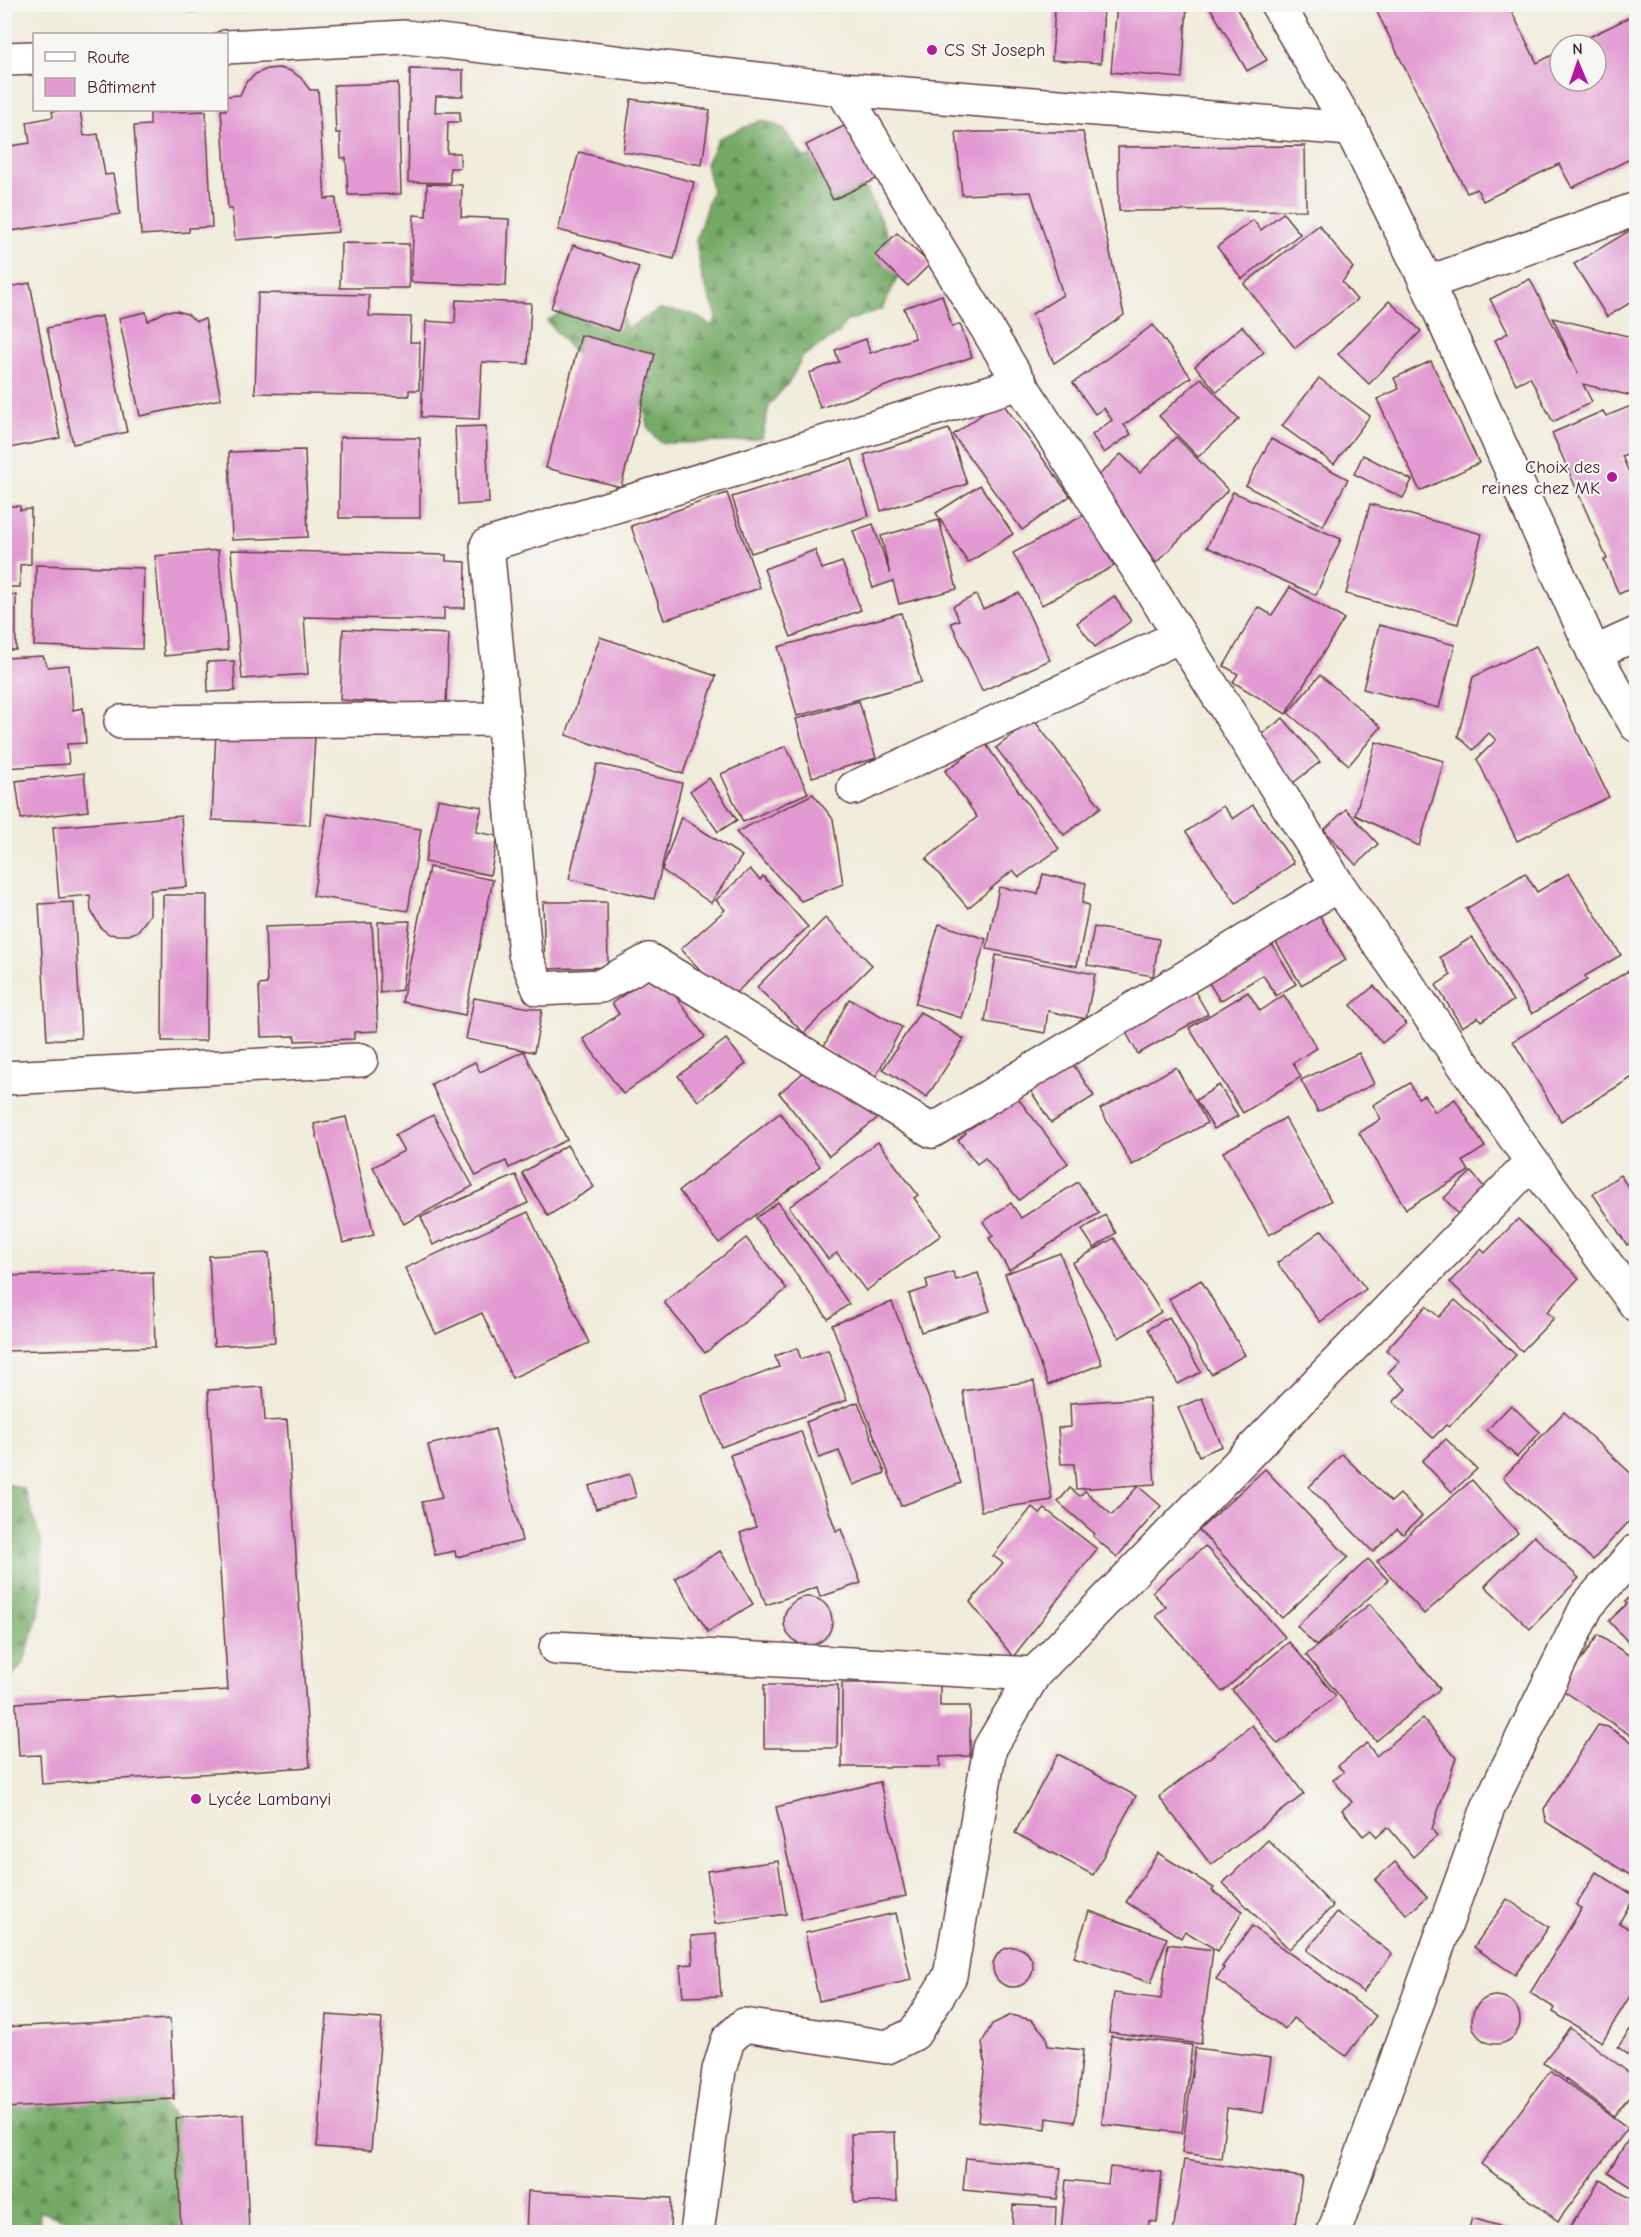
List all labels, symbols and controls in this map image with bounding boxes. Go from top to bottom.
legend [33,33,228,111]
north arrow [1548,33,1608,93]
place label: CS St Joseph [944,40,1045,61]
text: N [1572,40,1583,58]
marker: CS St Joseph [925,43,939,57]
text: Route [87,47,130,68]
text: Bâtiment [87,77,157,98]
place label: Choix des reines chez MK [1481,457,1600,499]
marker: Choix des reines chez MK [1605,470,1619,484]
place label: Lycée Lambanyi [208,1789,331,1810]
marker: Lycée Lambanyi [189,1792,203,1806]

